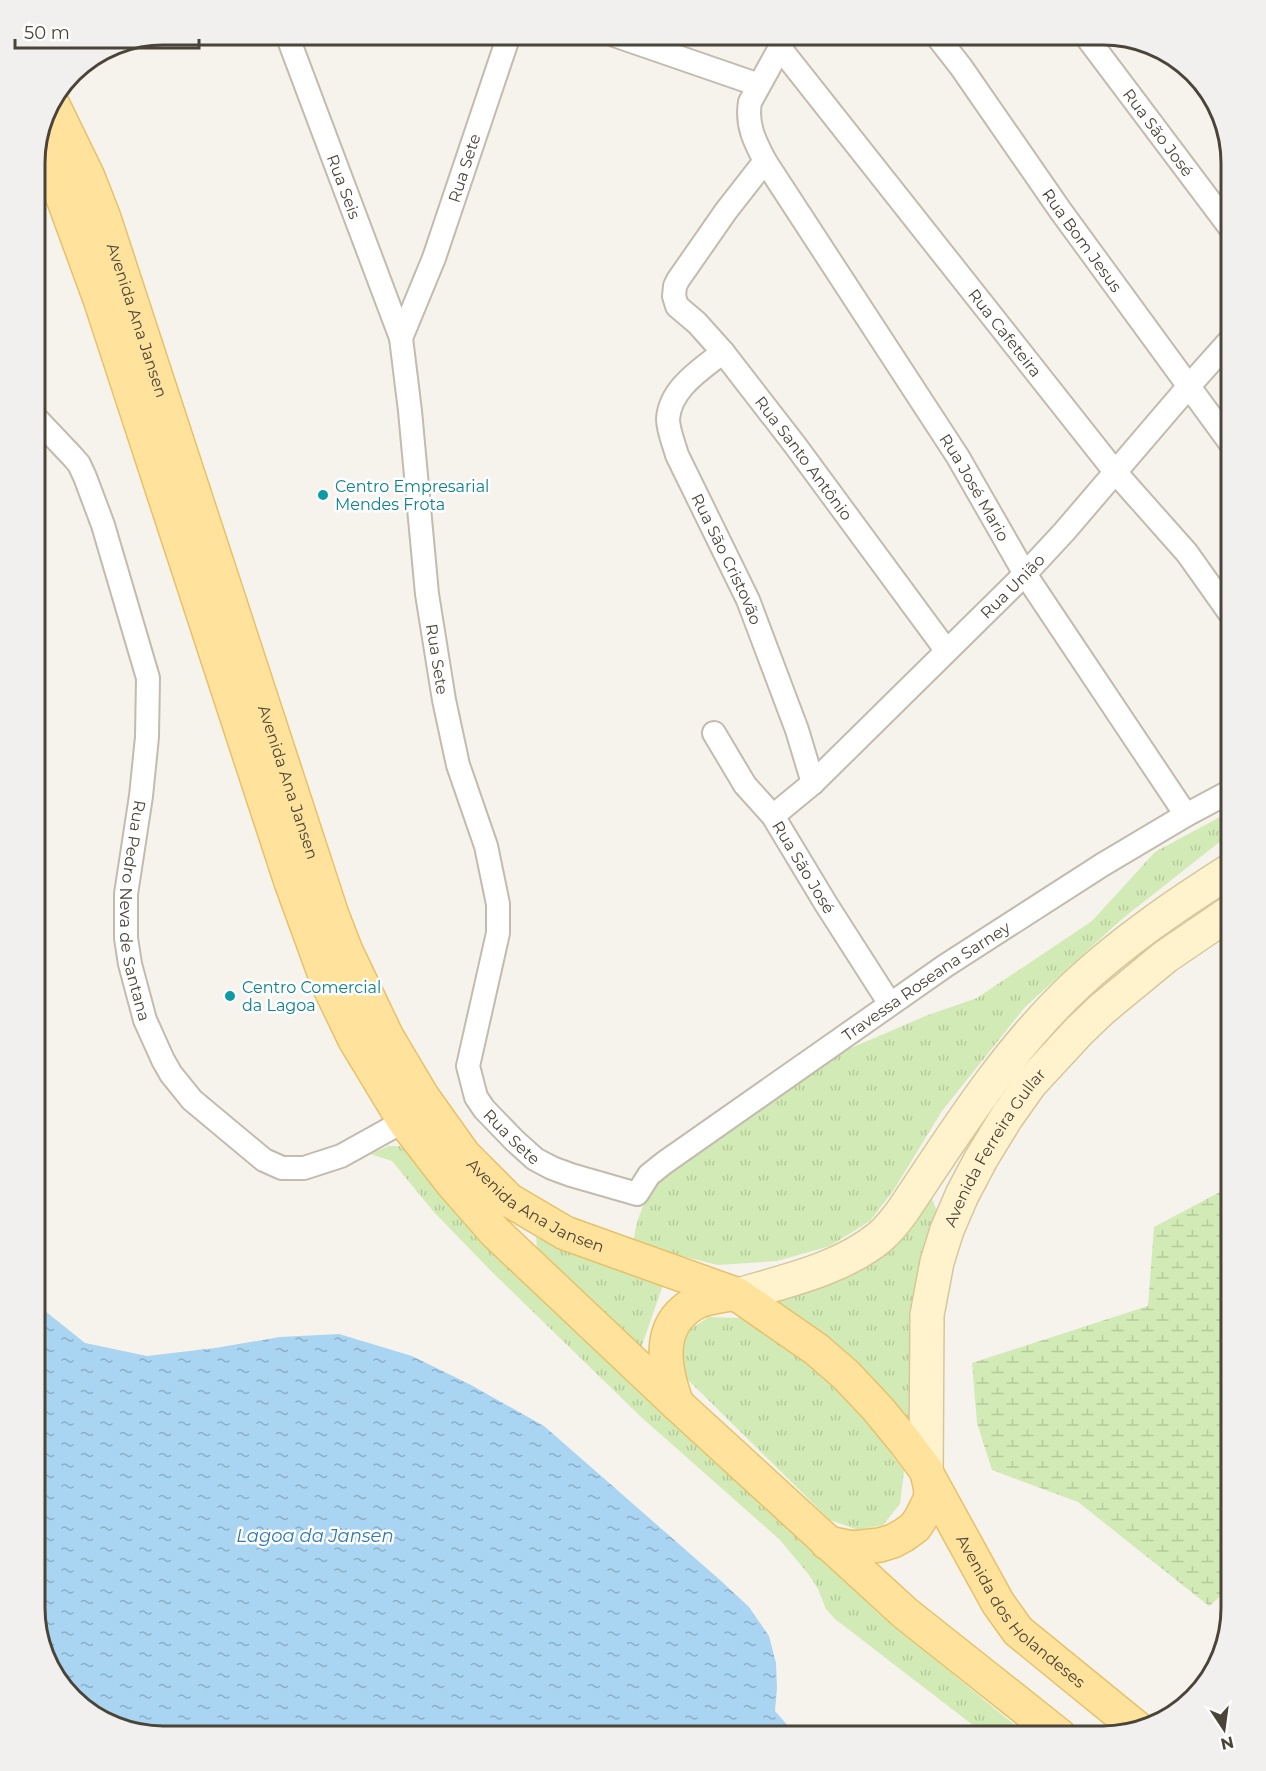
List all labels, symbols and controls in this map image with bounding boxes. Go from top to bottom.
scale bar [15,12,200,50]
text: 50 m [24,22,70,44]
street label: Rua São José [1119,85,1197,180]
street label: Rua Sete [444,131,485,205]
street label: Rua Seis [323,152,364,222]
street label: Rua Bom Jesus [1038,185,1126,296]
street label: Avenida Ana Jansen [103,241,171,400]
street label: Rua Cafeteira [964,285,1045,381]
street label: Rua Santo Antônio [751,393,856,524]
street label: Rua José Mario [935,430,1013,545]
place label: Centro Empresarial Mendes Frota [335,477,489,514]
marker: Centro Empresarial Mendes Frota [316,488,330,502]
street label: Rua São Cristovão [687,490,765,627]
street label: Rua União [977,550,1049,623]
street label: Rua Sete [422,622,452,696]
street label: Avenida Ana Jansen [254,703,322,862]
street label: Rua Pedro Neva de Santana [116,799,154,1023]
street label: Rua São José [768,817,839,917]
street label: Travessa Roseana Sarney [839,918,1014,1045]
place label: Centro Comercial da Lagoa [242,978,381,1015]
marker: Centro Comercial da Lagoa [223,989,237,1003]
street label: Avenida Ferreira Gullar [941,1065,1050,1230]
street label: Rua Sete [479,1105,544,1169]
street label: Avenida Ana Jansen [463,1155,607,1256]
water label: Lagoa da Jansen [236,1525,394,1547]
street label: Avenida dos Holandeses [952,1532,1089,1692]
north arrow [1194,1699,1254,1759]
text: N [1219,1732,1236,1754]

